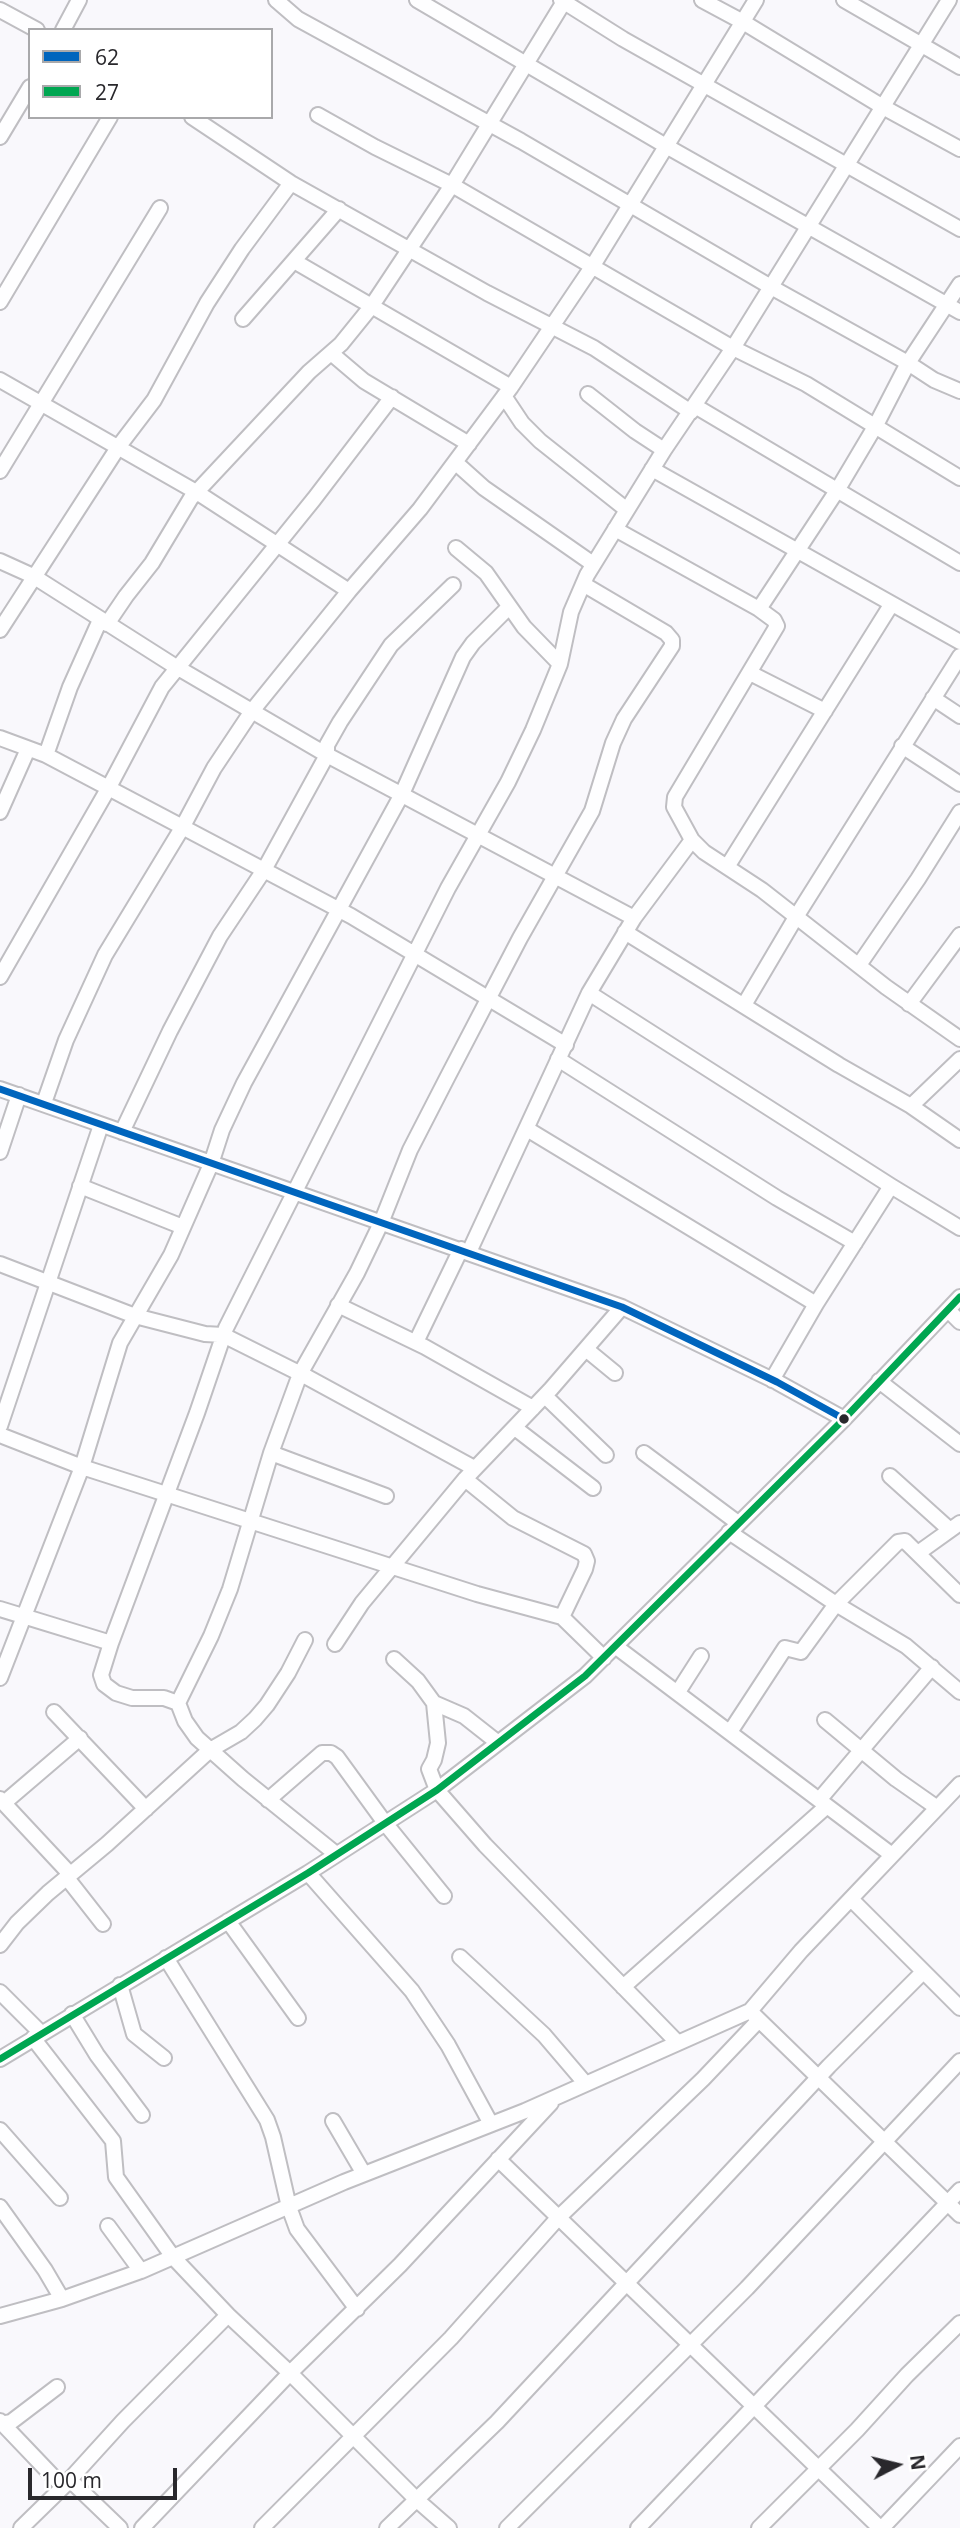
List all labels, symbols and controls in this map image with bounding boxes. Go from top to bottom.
legend [28,28,273,119]
text: 62 [95,43,119,71]
text: 27 [95,78,119,106]
unlabelled marker [837,1412,851,1426]
north arrow [862,2430,932,2500]
text: N [904,2453,932,2472]
scale bar [32,2454,180,2498]
text: 100 m [41,2466,102,2494]

